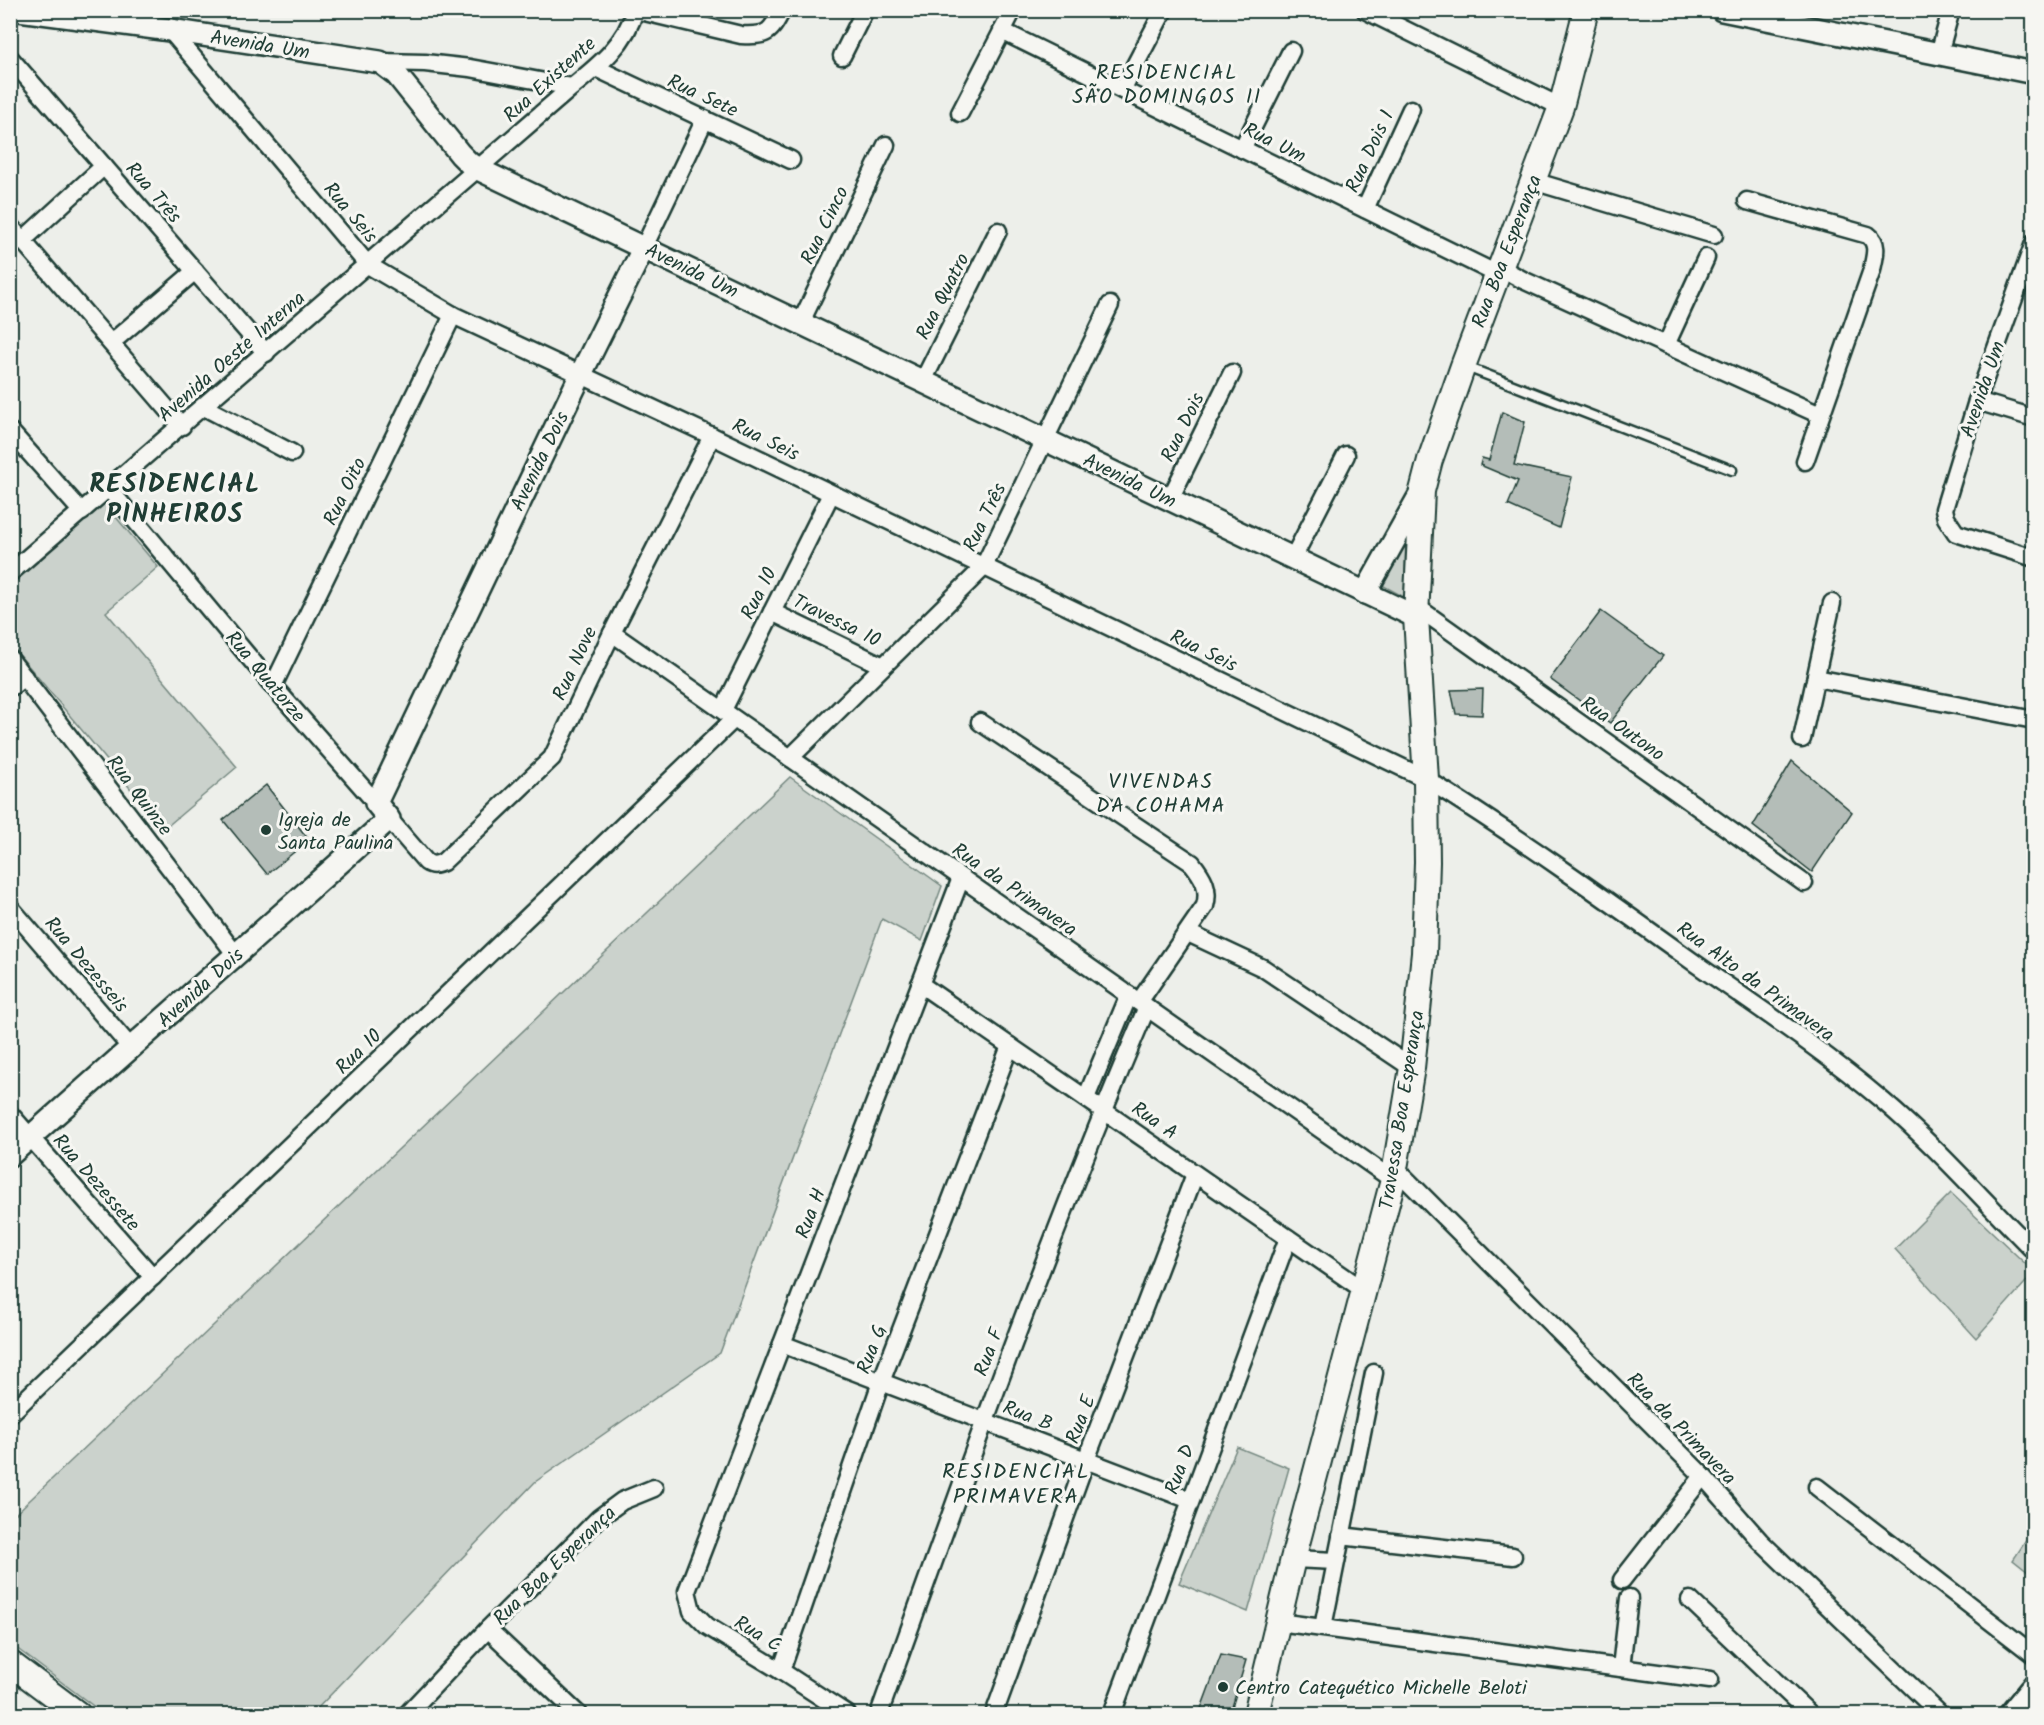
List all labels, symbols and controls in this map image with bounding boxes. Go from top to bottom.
street label: Avenida Um [208,22,312,70]
street label: Rua Existente [496,30,604,131]
district label: RESIDENCIAL SÃO DOMINGOS II [1072,57,1262,114]
street label: Rua Sete [661,66,743,127]
street label: Rua Dois 1 [1338,105,1404,199]
street label: Rua Um [1237,115,1311,173]
street label: Rua Três [116,155,189,232]
street label: Rua Boa Esperança [1464,171,1552,333]
street label: Rua Seis [314,176,385,251]
street label: Rua Cinco [793,181,859,271]
street label: Avenida Um [639,235,743,308]
street label: Rua Quatro [908,248,979,346]
street label: Avenida Oeste Interna [151,284,313,431]
street label: Avenida Um [1952,337,2015,442]
street label: Rua Dois [1153,387,1215,468]
street label: Avenida Dois [503,406,579,517]
street label: Rua Seis [726,411,805,471]
street label: Avenida Um [1077,445,1181,518]
street label: Rua Oito [316,452,376,531]
district label: RESIDENCIAL PINHEIROS [89,464,261,536]
street label: Rua Três [955,477,1016,558]
street label: Rua 10 [733,562,787,626]
street label: Travessa 10 [786,587,886,657]
street label: Rua Nove [545,621,607,706]
street label: Rua Seis [1164,622,1243,682]
street label: Rua Quatorze [216,624,313,730]
street label: Rua Outono [1573,689,1671,771]
street label: Rua Quinze [97,749,180,844]
district label: VIVENDAS DA COHAMA [1096,766,1226,823]
place label: Igreja de Santa Paulina [278,805,393,860]
marker: Igreja de Santa Paulina [259,823,273,837]
street label: Rua da Primavera [944,835,1083,946]
street label: Rua Dezesseis [35,910,136,1021]
street label: Rua Alto da Primavera [1669,914,1841,1051]
street label: Avenida Dois [151,940,252,1036]
street label: Travessa Boa Esperança [1371,1008,1435,1212]
street label: Rua 10 [328,1022,390,1083]
street label: Rua A [1124,1094,1184,1149]
street label: Rua Dezessete [44,1127,147,1240]
street label: Rua H [788,1184,836,1244]
street label: Rua G [849,1320,897,1379]
street label: Rua F [966,1323,1014,1381]
street label: Rua da Primavera [1618,1365,1743,1493]
street label: Rua E [1058,1389,1106,1449]
street label: Rua B [998,1393,1057,1441]
street label: Rua D [1157,1440,1205,1499]
district label: RESIDENCIAL PRIMAVERA [942,1455,1090,1515]
street label: Rua Boa Esperança [486,1499,625,1634]
street label: Rua C [727,1608,787,1661]
place label: Centro Catequético Michelle Beloti [1235,1673,1528,1705]
marker: Centro Catequético Michelle Beloti [1216,1680,1230,1694]

